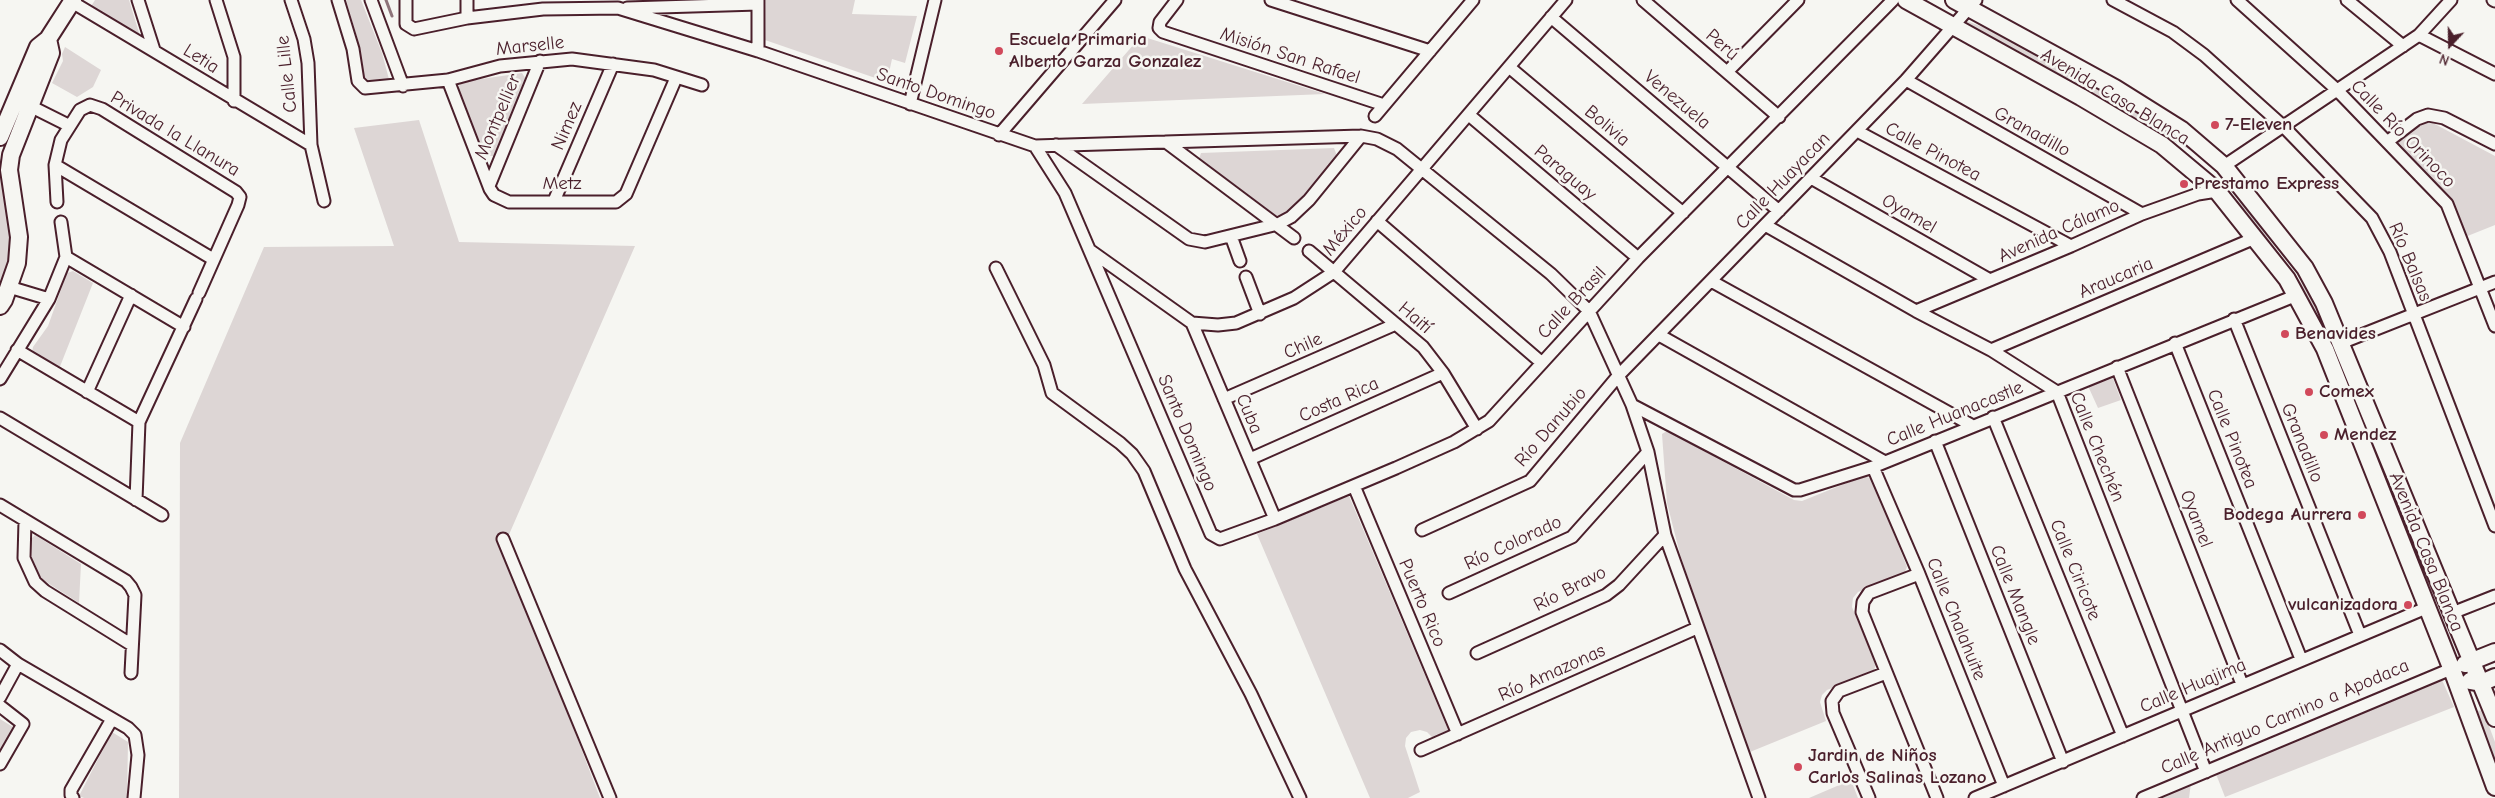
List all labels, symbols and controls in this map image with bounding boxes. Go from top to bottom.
north arrow [2425,20,2475,70]
street label: Misión San Rafael [1217,23,1363,89]
street label: Perú [1701,24,1743,66]
place label: Escuela Primaria Alberto Garza Gonzalez [1009,29,1201,73]
street label: Marselle [495,31,565,61]
street label: Calle Lille [272,34,302,114]
street label: Letia [179,39,223,79]
street label: Avenida Casa Blanca [2036,43,2194,151]
marker: Escuela Primaria Alberto Garza Gonzalez [993,45,1005,57]
text: N [2437,50,2452,69]
street label: Santo Domingo [873,63,999,125]
street label: Venezuela [1639,66,1715,134]
street label: Montpellier [470,71,526,163]
street label: Calle Río Orinoco [2346,75,2460,193]
street label: Privada la Llanura [106,86,244,182]
street label: Nimez [547,98,587,154]
street label: Bolivia [1580,100,1634,152]
street label: Granadillo [1990,102,2074,162]
place label: 7-Eleven [2225,114,2292,136]
street label: Calle Pinotea [1881,117,1985,187]
marker: 7-Eleven [2209,119,2221,131]
street label: Calle Huayacan [1731,128,1835,234]
street label: Paraguay [1529,140,1601,206]
street label: Metz [542,173,582,195]
place label: Prestamo Express [2194,173,2339,195]
marker: Prestamo Express [2178,178,2190,190]
street label: Oyamel [1877,189,1941,239]
street label: Avenida Cálamo [1995,194,2123,268]
street label: México [1318,201,1372,261]
street label: Río Balsas [2383,219,2437,305]
street label: Araucaria [2075,252,2157,304]
street label: Calle Brasil [1533,262,1611,344]
street label: Haití [1393,297,1437,339]
place label: Benavides [2295,323,2376,345]
street label: Chile [1280,327,1326,365]
marker: Benavides [2279,328,2291,340]
street label: Santo Domingo [1152,371,1222,495]
street label: Costa Rica [1295,372,1383,428]
street label: Calle Huanacastle [1883,376,2027,452]
place label: Comex [2319,381,2374,403]
street label: Río Danubio [1510,382,1592,472]
street label: Calle Pinotea [2202,386,2262,492]
marker: Comex [2303,386,2315,398]
street label: Calle Chechén [2065,389,2129,505]
street label: Cuba [1230,391,1268,437]
street label: Granadillo [2276,400,2328,486]
place label: Mendez [2334,424,2396,446]
marker: Mendez [2318,429,2330,441]
street label: Avenida Casa Blanca [2384,469,2468,635]
street label: Oyamel [2175,487,2217,551]
place label: Bodega Aurrera [2223,504,2352,526]
marker: Bodega Aurrera [2356,509,2368,521]
street label: Río Colorado [1461,510,1565,576]
street label: Calle Ciricote [2044,516,2106,624]
street label: Calle Mangle [1985,542,2045,648]
street label: Puerto Rico [1393,555,1451,651]
street label: Calle Chalahuite [1921,555,1991,683]
street label: Río Bravo [1530,561,1610,617]
place label: vulcanizadora [2288,594,2398,616]
marker: vulcanizadora [2402,599,2414,611]
street label: Río Amazonas [1495,639,1609,707]
street label: Calle Huajima [2136,653,2250,719]
street label: Calle Antiguo Camino a Apodaca [2157,654,2413,780]
place label: Jardin de Niños Carlos Salinas Lozano [1808,745,1987,789]
marker: Jardin de Niños Carlos Salinas Lozano [1792,761,1804,773]

